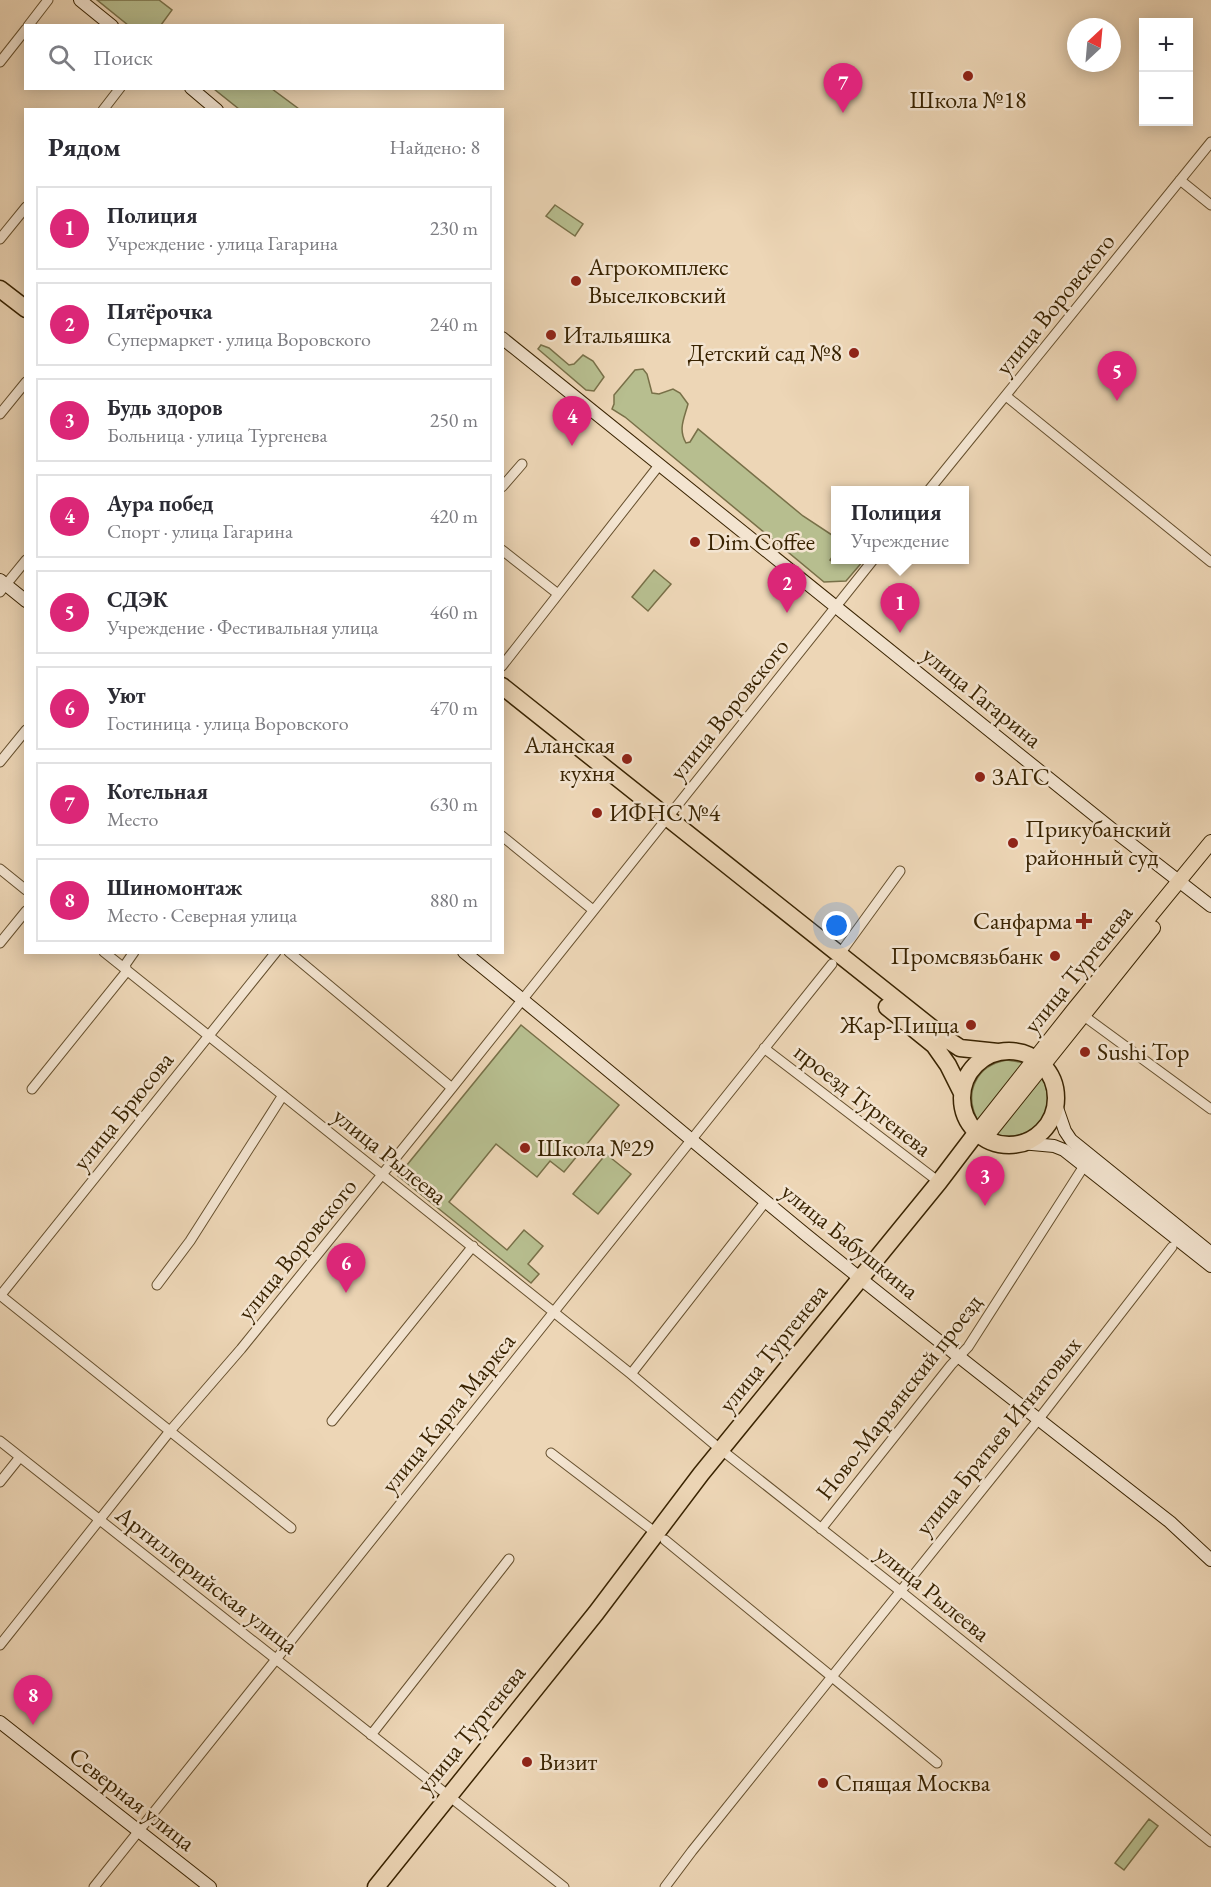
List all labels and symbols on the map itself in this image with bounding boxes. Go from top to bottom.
north arrow [1067,18,1121,72]
pin: 7 [824,63,862,113]
marker: Школа №18 [961,69,975,83]
place label: Школа №18 [910,84,1026,115]
street label: улица Воровского [988,226,1121,381]
place label: Агрокомплекс Выселковский [587,251,729,310]
marker: Агрокомплекс Выселковский [569,274,583,288]
place label: Итальяшка [563,319,671,350]
marker: Итальяшка [544,328,558,342]
place label: Детский сад №8 [688,337,842,368]
marker: Детский сад №8 [847,346,861,360]
pin: 5 [1098,352,1136,401]
pin: 4 [552,396,592,446]
place label: Dim Coffee [707,526,815,557]
marker: Dim Coffee [688,535,702,549]
pin: 2 [768,564,806,613]
pin: 1 [880,584,920,633]
street label: улица Воровского [662,631,795,786]
street label: улица Гагарина [916,639,1049,755]
place label: Аланская кухня [523,729,615,788]
marker: Аланская кухня [620,752,634,766]
place label: ЗАГС [992,761,1050,792]
marker: ЗАГС [973,770,987,784]
place label: ИФНС №4 [609,797,721,828]
marker: ИФНС №4 [590,806,604,820]
place label: Прикубанский районный суд [1025,813,1171,872]
marker: Прикубанский районный суд [1006,836,1020,850]
street label: улица Тургенева [1016,898,1139,1039]
place label: Санфарма [973,905,1072,936]
your location [822,911,851,940]
marker: Санфарма [1077,914,1091,928]
place label: Промсвязьбанк [891,940,1044,971]
marker: Промсвязьбанк [1048,949,1062,963]
place label: Жар-Пицца [839,1009,959,1040]
marker: Жар-Пицца [964,1018,978,1032]
street label: проезд Тургенева [788,1036,939,1163]
place label: Sushi Top [1097,1036,1190,1067]
street label: улица Брюсова [65,1045,180,1176]
marker: Sushi Top [1078,1045,1092,1059]
street label: улица Рылеева [327,1100,454,1212]
place label: Школа №29 [537,1132,654,1163]
marker: Школа №29 [518,1141,532,1155]
pin: 3 [966,1156,1004,1206]
street label: улица Воровского [230,1171,363,1326]
street label: улица Бабушкина [775,1176,926,1306]
pin: 6 [326,1244,366,1293]
street label: улица Тургенева [711,1277,834,1418]
street label: Ново-Марьянский проезд [809,1288,989,1506]
street label: улица Карла Маркса [374,1326,522,1499]
street label: улица Братьев Игнатовых [908,1329,1088,1541]
street label: Артиллерийская улица [109,1498,305,1661]
street label: улица Рылеева [870,1537,997,1649]
street label: улица Тургенева [409,1658,532,1799]
pin: 8 [14,1676,52,1725]
street label: Северная улица [63,1740,202,1858]
place label: Визит [539,1746,598,1777]
marker: Визит [520,1755,534,1769]
place label: Спящая Москва [835,1767,991,1798]
marker: Спящая Москва [816,1776,830,1790]

